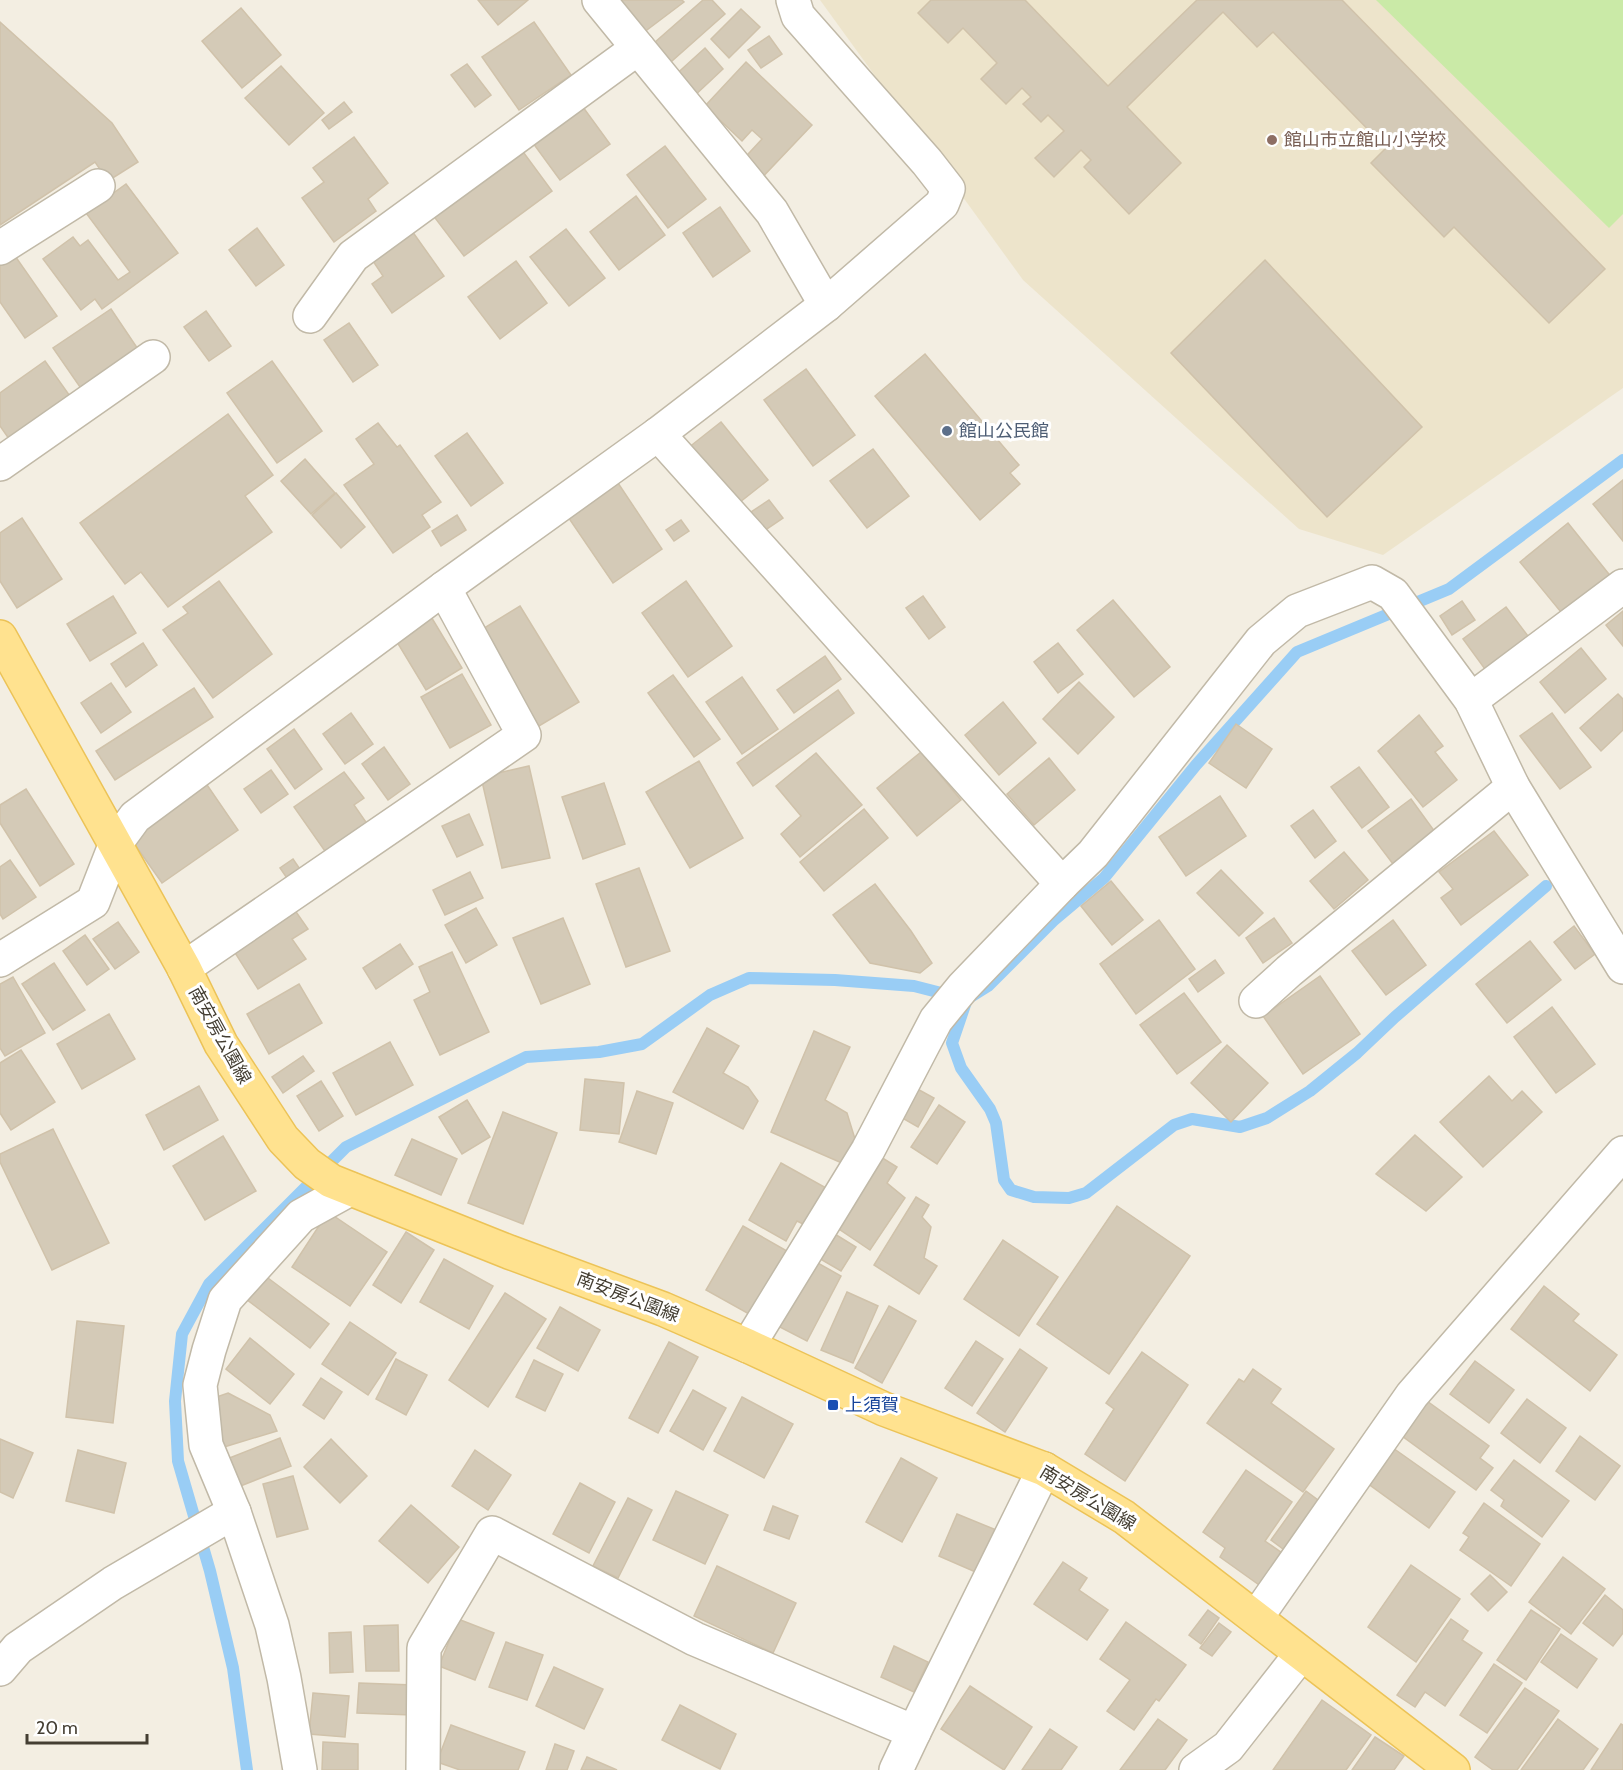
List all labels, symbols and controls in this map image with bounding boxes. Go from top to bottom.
place label: 館山市立館山小学校 [1284,129,1446,151]
marker: 館山市立館山小学校 [1265,133,1279,147]
place label: 館山公民館 [959,420,1049,442]
marker: 館山公民館 [940,424,954,438]
street label: 南安房公園線 [184,982,256,1088]
street label: 南安房公園線 [574,1267,682,1327]
place label: 上須賀 [845,1394,899,1416]
marker: 上須賀 [826,1398,840,1412]
street label: 南安房公園線 [1036,1461,1140,1535]
scale bar [27,1707,147,1745]
text: 20 m [36,1717,78,1739]

